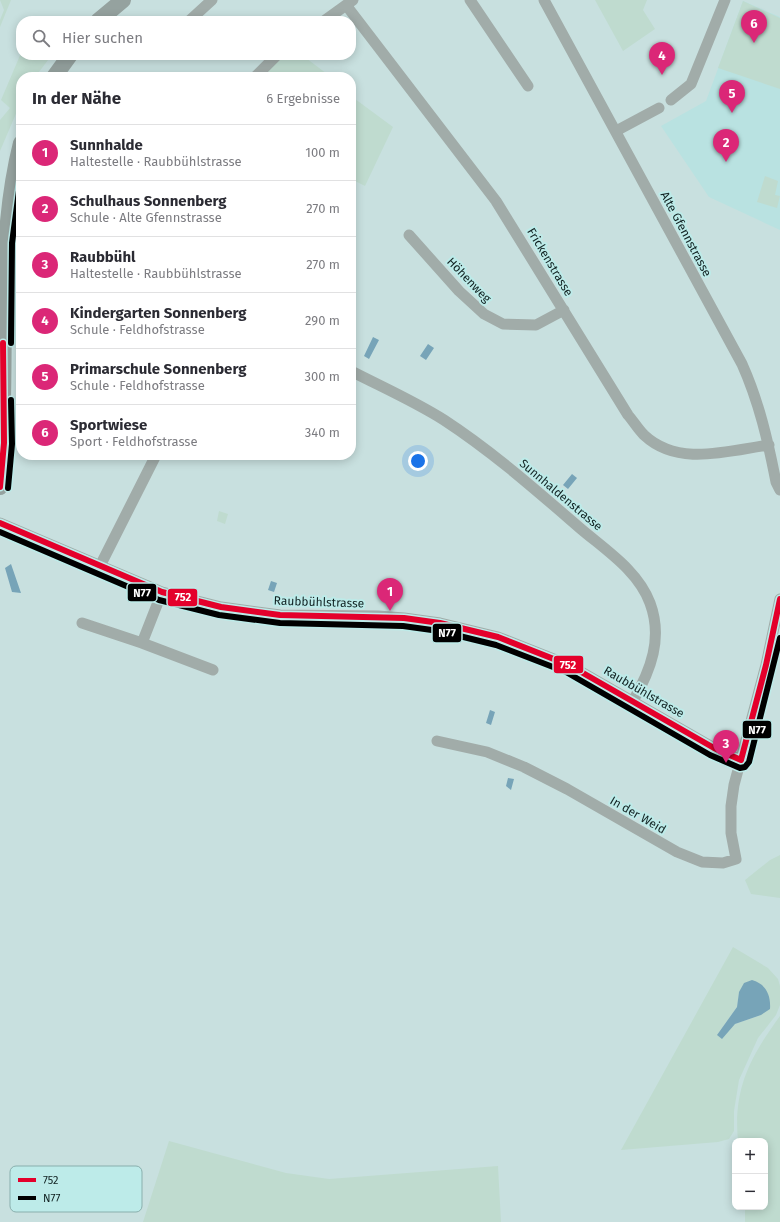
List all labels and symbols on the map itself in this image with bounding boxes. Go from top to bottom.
pin: 6 [741,10,767,43]
pin: 4 [649,42,675,75]
pin: 5 [719,80,745,113]
pin: 2 [713,129,739,162]
street label: Alte Gfennstrasse [658,189,714,279]
street label: Frickenstrasse [524,225,576,299]
street label: Höhenweg [444,255,494,306]
your location [408,451,428,471]
street label: Sunnhaldenstrasse [517,456,605,534]
pin: 1 [377,578,403,611]
line badge: N77 [127,583,157,602]
text: N77 [133,587,151,600]
line badge: 752 [167,588,198,607]
text: 752 [175,591,192,604]
street label: Raubbühlstrasse [273,593,365,611]
line badge: N77 [432,623,462,643]
text: N77 [438,627,456,640]
line badge: 752 [553,655,584,674]
text: 752 [560,659,577,672]
street label: Raubbühlstrasse [601,663,687,721]
line badge: N77 [742,720,772,739]
text: N77 [748,724,766,737]
pin: 3 [713,730,739,763]
street label: In der Weid [608,793,668,837]
legend [10,1166,142,1212]
text: 752 [43,1174,59,1187]
text: N77 [43,1192,60,1205]

